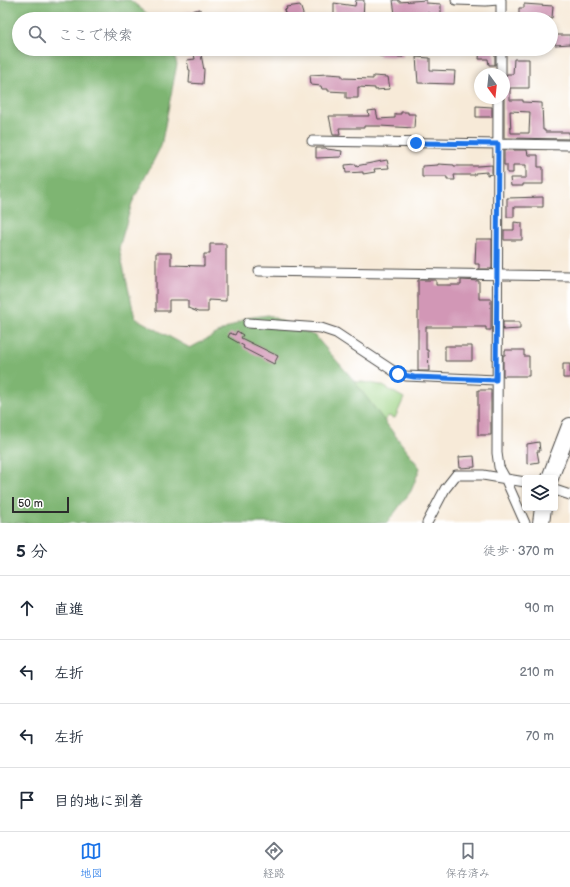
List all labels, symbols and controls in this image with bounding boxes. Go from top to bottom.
search box [12,12,558,56]
icon: search [26,23,48,45]
text: ここで検索 [58,26,133,45]
north arrow [474,68,510,104]
route end [407,134,425,152]
route start [389,365,407,383]
map controls [522,475,558,511]
button: layers [522,475,558,511]
scale bar [12,495,69,514]
text: 50 m [18,497,43,510]
text: 5 分 [16,542,47,562]
text: 徒歩 · 370 m [483,543,554,559]
icon: ahead [16,597,38,619]
text: 直進 [54,600,84,619]
text: 90 m [525,600,554,616]
icon: left [16,661,38,683]
text: 左折 [54,664,84,683]
text: 210 m [520,664,554,680]
icon: left [16,725,38,747]
text: 左折 [54,728,84,747]
text: 70 m [526,728,554,744]
icon: arrive [16,789,38,811]
text: 目的地に到着 [54,792,144,811]
tab: 地図 [80,840,102,880]
tab: 経路 [263,840,285,880]
tab: 保存済み [446,840,490,880]

